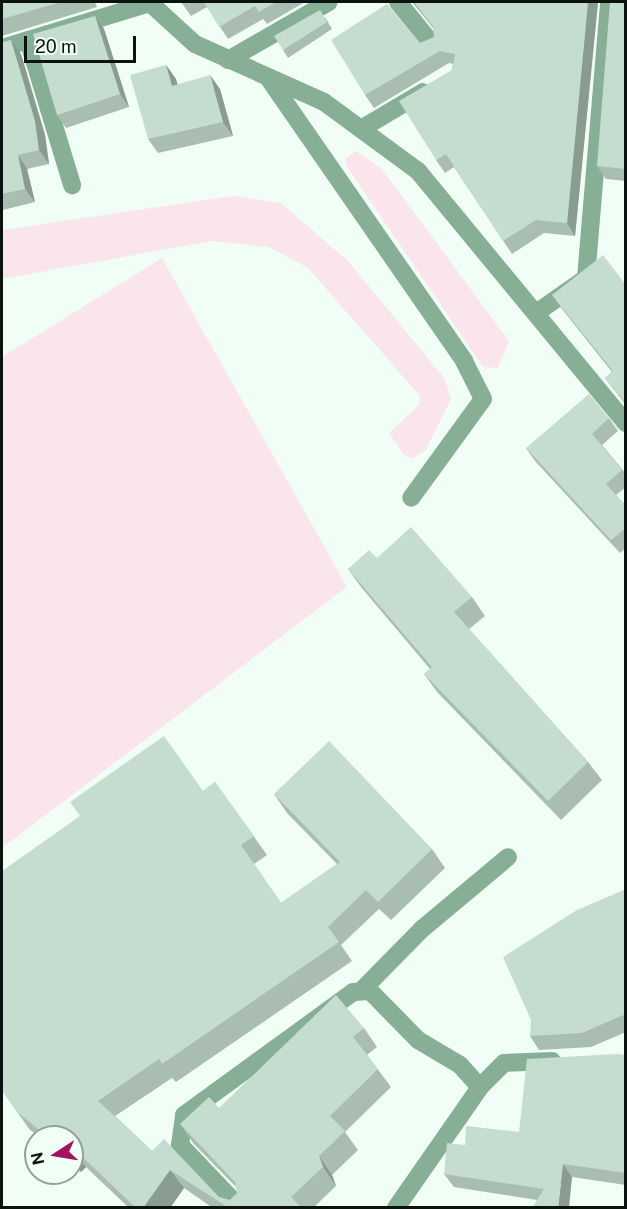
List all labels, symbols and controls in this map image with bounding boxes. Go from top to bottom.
scale bar [27,24,140,62]
text: 20 m [35,36,77,57]
north arrow [24,1125,84,1185]
text: N [27,1150,48,1167]

